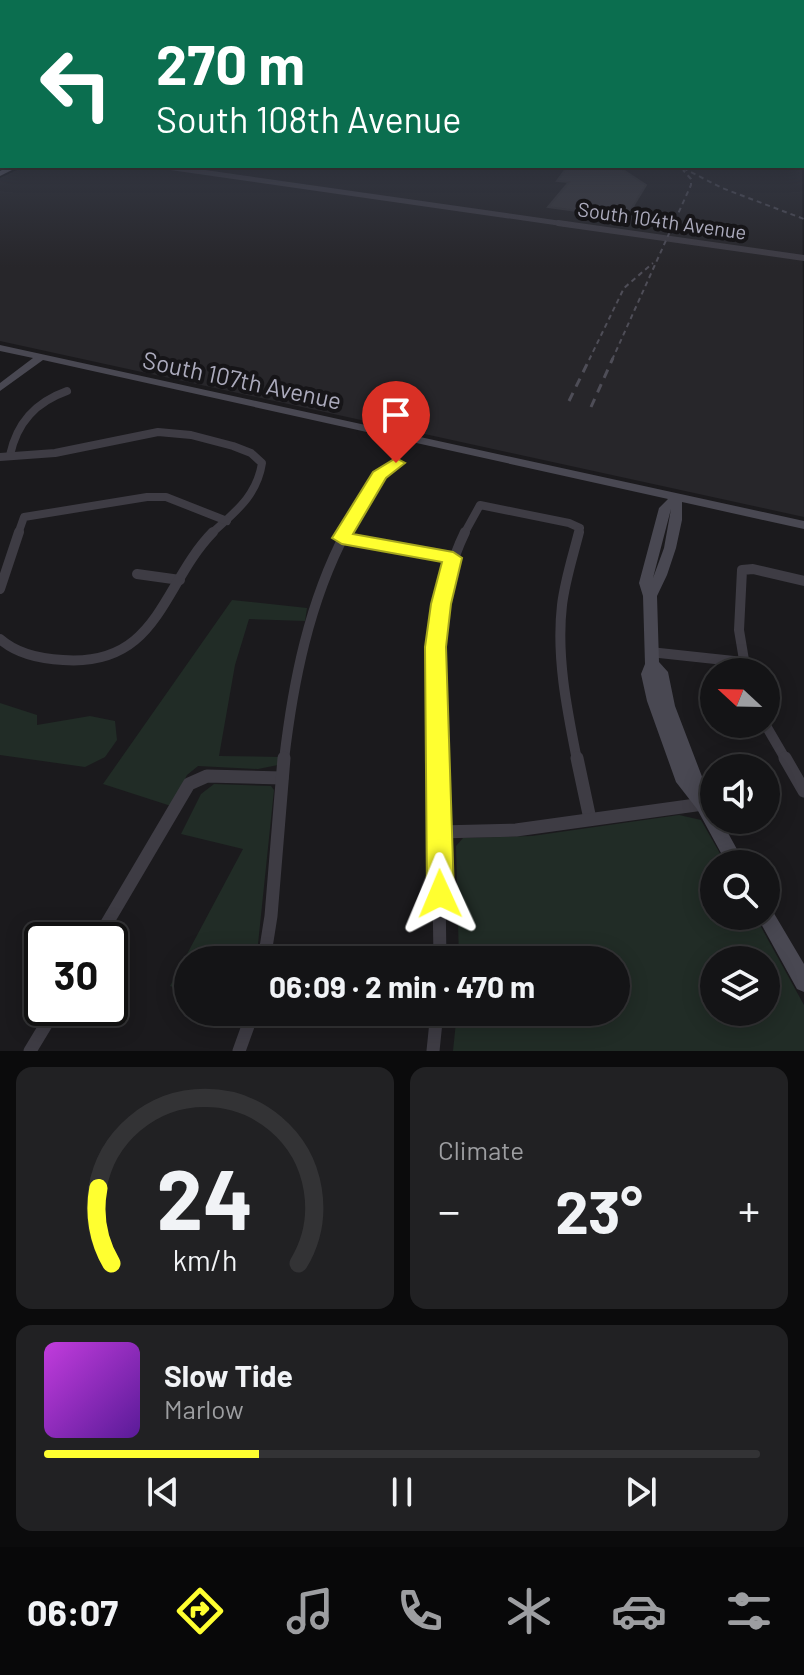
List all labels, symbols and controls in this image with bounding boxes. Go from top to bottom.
text: 270 m [156,29,305,96]
icon: left [24,32,128,136]
text: South 108th Avenue [156,97,461,140]
street label: South 104th Avenue [576,196,748,244]
street label: South 107th Avenue [140,344,344,415]
pin [362,381,430,463]
icon: arrive [374,393,418,437]
north arrow [700,658,780,738]
map controls [700,658,780,1026]
button: sound [700,754,780,834]
button: search [700,850,780,930]
position arrow [398,852,482,936]
speed limit sign: 30 [24,922,128,1026]
button: layers [700,946,780,1026]
text: 06:09 · 2 min · 470 m [269,968,535,1004]
text: Climate [438,1134,524,1165]
text: 24 [157,1147,253,1247]
text: 23° [555,1174,643,1246]
text: − [438,1183,460,1236]
text: + [738,1183,760,1236]
text: km/h [173,1242,237,1277]
text: Slow Tide [164,1357,293,1393]
text: Marlow [164,1393,244,1424]
icon: previous [141,1470,185,1514]
icon: pause [380,1470,424,1514]
icon: next [619,1470,663,1514]
icon: directions [172,1583,228,1639]
icon: music [282,1583,338,1639]
icon: phone [392,1583,448,1639]
icon: climate [501,1583,557,1639]
icon: car [611,1583,667,1639]
icon: filters [721,1583,777,1639]
text: 06:07 [27,1590,118,1633]

